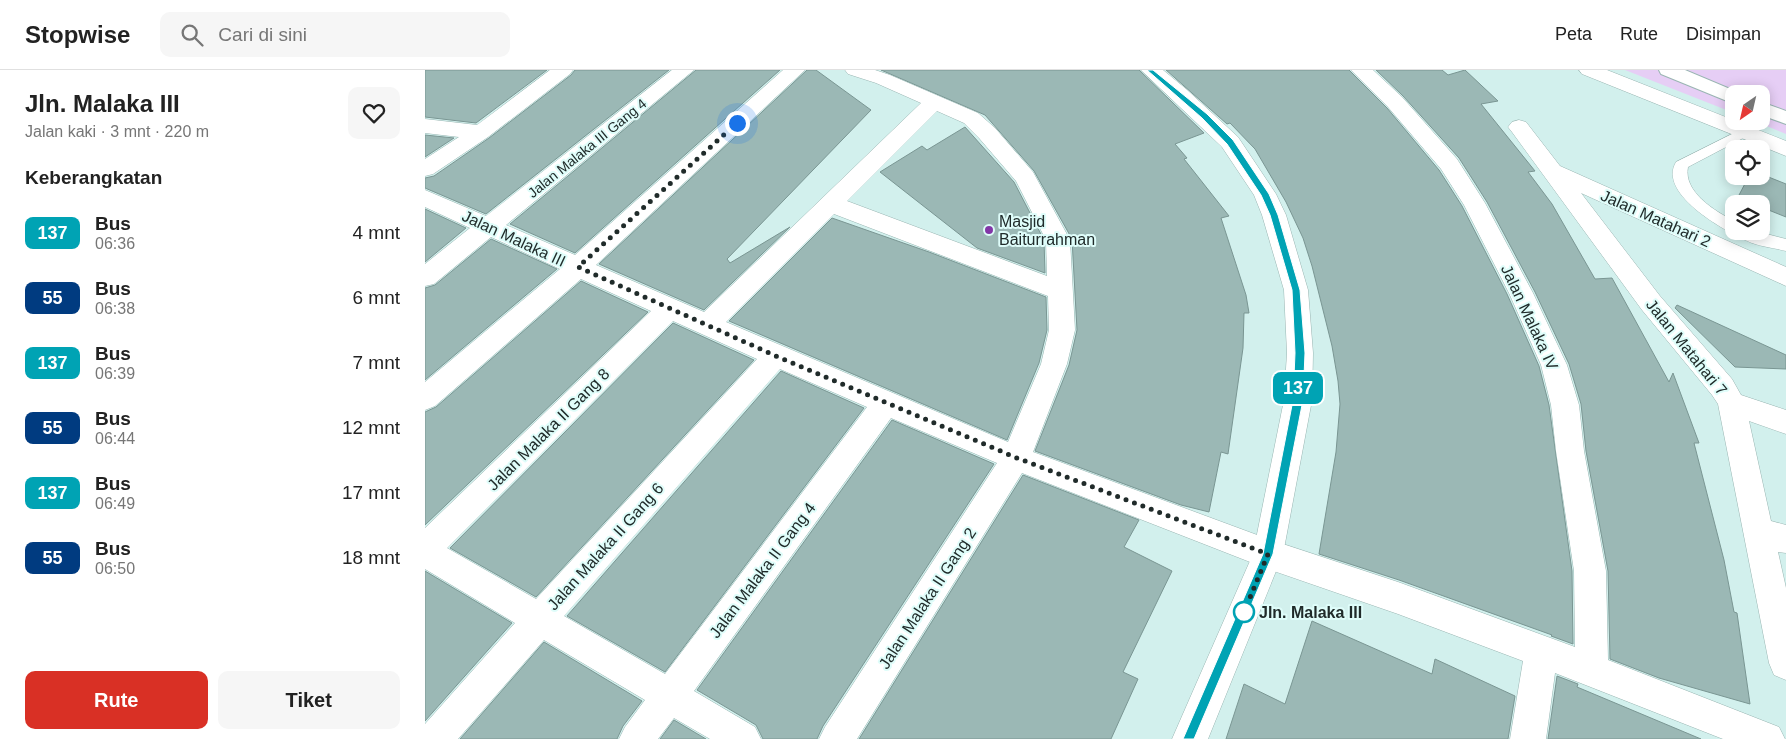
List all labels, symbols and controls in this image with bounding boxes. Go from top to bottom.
search box [160,12,510,57]
text: Stopwise [25,21,130,48]
icon: search [178,21,206,49]
text: Cari di sini [218,24,307,45]
text: Peta [1555,24,1592,44]
text: Rute [1620,24,1658,44]
text: Disimpan [1686,24,1761,44]
north arrow [1725,85,1770,130]
map controls [1725,85,1770,240]
button: heart [348,87,400,139]
text: Jln. Malaka III [25,90,180,117]
street label: Jalan Malaka III Gang 4 [525,95,650,201]
your location [725,111,750,136]
text: Jalan kaki · 3 mnt · 220 m [25,123,209,140]
button: locate [1725,140,1770,185]
text: Keberangkatan [25,167,162,188]
street label: Jalan Matahari 2 [1598,187,1713,250]
button: layers [1725,195,1770,240]
street label: Jalan Malaka III [459,207,568,270]
text: Bus [95,213,131,234]
place label: Masjid Baiturrahman [999,213,1095,248]
text: 4 mnt [352,222,400,243]
text: 137 [37,223,68,243]
marker: Masjid Baiturrahman [983,224,995,236]
text: 06:36 [95,235,135,252]
street label: Jalan Malaka IV [1498,262,1561,373]
text: Bus [95,278,131,299]
text: 6 mnt [352,287,400,308]
text: 55 [42,288,63,308]
street label: Jalan Matahari 7 [1643,296,1730,399]
text: 06:38 [95,300,135,317]
text: Bus [95,343,131,364]
text: 7 mnt [352,352,400,373]
text: 137 [37,353,68,373]
text: 06:39 [95,365,135,382]
street label: Jalan Malaka II Gang 8 [484,365,613,494]
line badge: 137 [1269,372,1327,404]
text: 137 [1283,378,1313,398]
text: Bus [95,408,131,429]
text: 12 mnt [342,417,400,438]
text: 55 [42,418,63,438]
text: 06:44 [95,430,135,447]
text: Bus [95,473,131,494]
street label: Jalan Malaka II Gang 6 [544,479,667,613]
text: 17 mnt [342,482,400,503]
text: 137 [37,483,68,503]
text: 06:49 [95,495,135,512]
street label: Jalan Malaka II Gang 4 [706,499,819,641]
street label: Jalan Malaka II Gang 2 [875,525,979,672]
text: Bus [95,538,131,559]
text: 18 mnt [342,547,400,568]
text: 55 [42,548,63,568]
text: 06:50 [95,560,135,577]
marker: Jln. Malaka III [1233,601,1255,623]
place label: Jln. Malaka III [1259,604,1362,621]
button: Rute [25,671,208,729]
button: Tiket [218,671,400,729]

